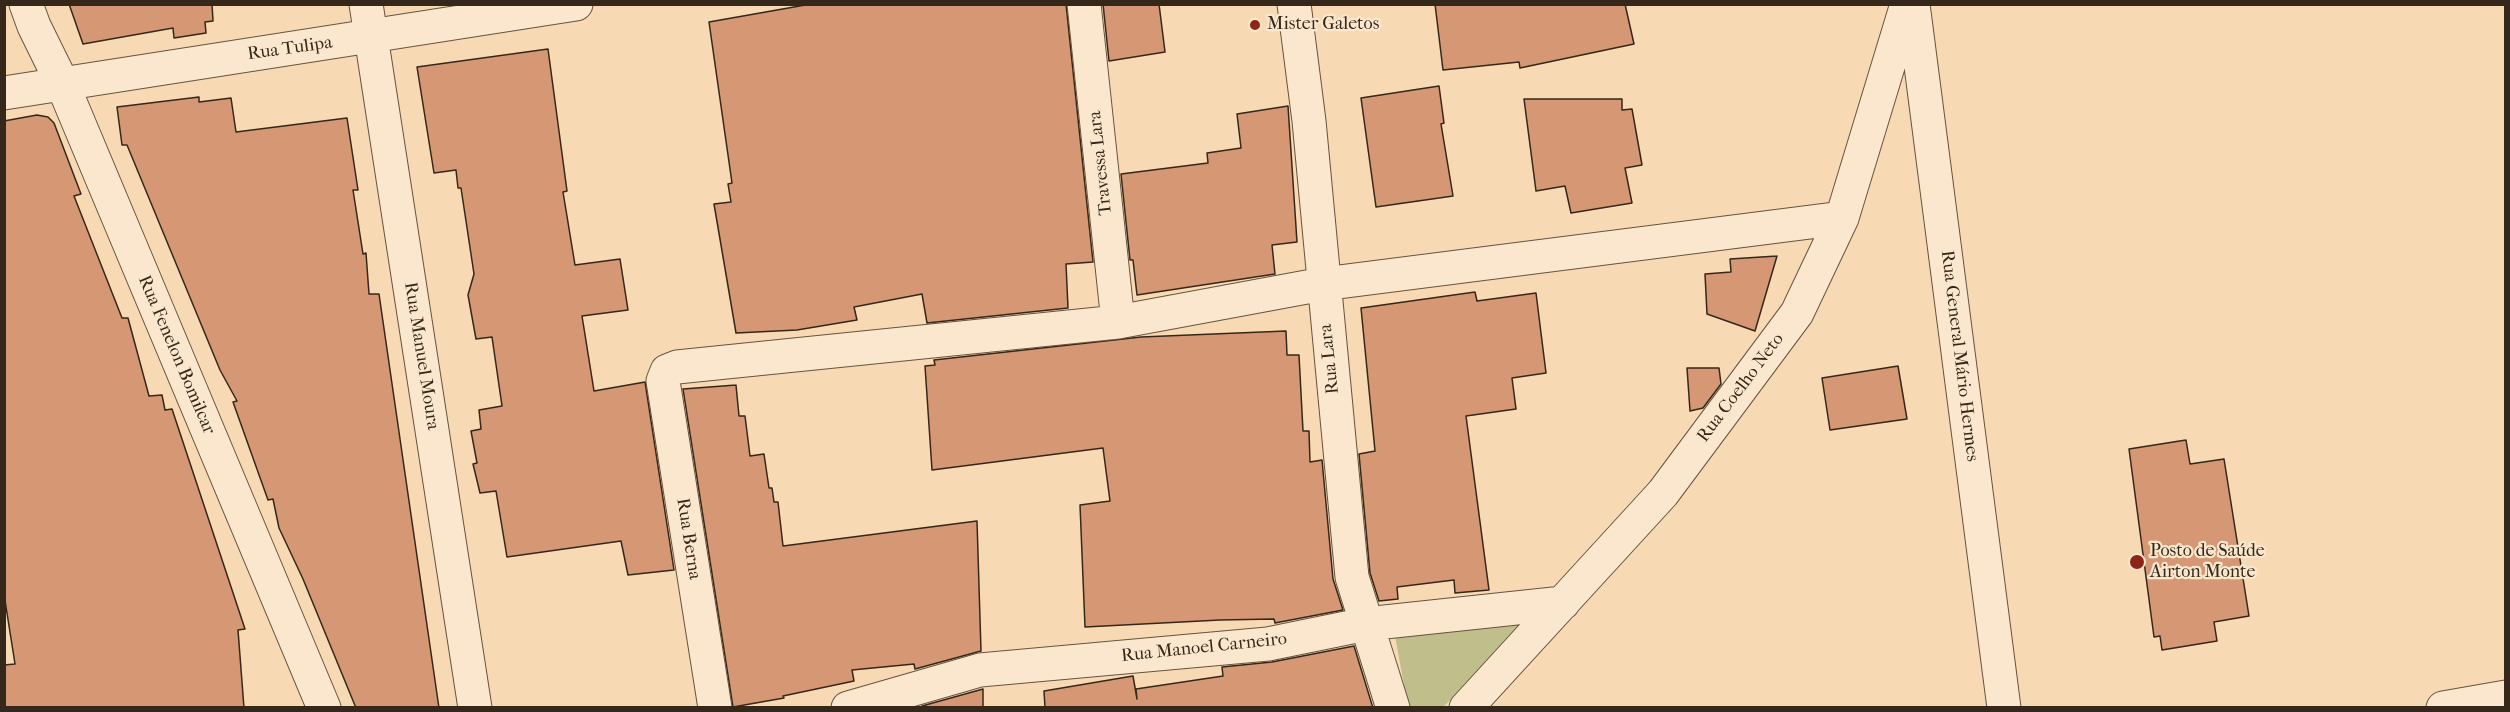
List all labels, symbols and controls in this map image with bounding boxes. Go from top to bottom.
place label: Mister Galetos [1267,14,1379,36]
marker: Mister Galetos [1248,18,1262,32]
street label: Rua Tulipa [246,32,334,66]
street label: Travessa Lara [1085,110,1117,216]
street label: Rua General Mário Hermes [1935,249,1983,463]
street label: Rua Fenelon Bomilcar [133,272,219,438]
street label: Rua Manuel Moura [399,281,443,431]
street label: Rua Lara [1316,323,1344,395]
street label: Rua Coelho Neto [1693,329,1789,447]
street label: Rua Berna [671,497,705,581]
place label: Posto de Saúde Airton Monte [2150,541,2265,584]
marker: Posto de Saúde Airton Monte [2128,553,2146,571]
street label: Rua Manoel Carneiro [1120,629,1288,667]

